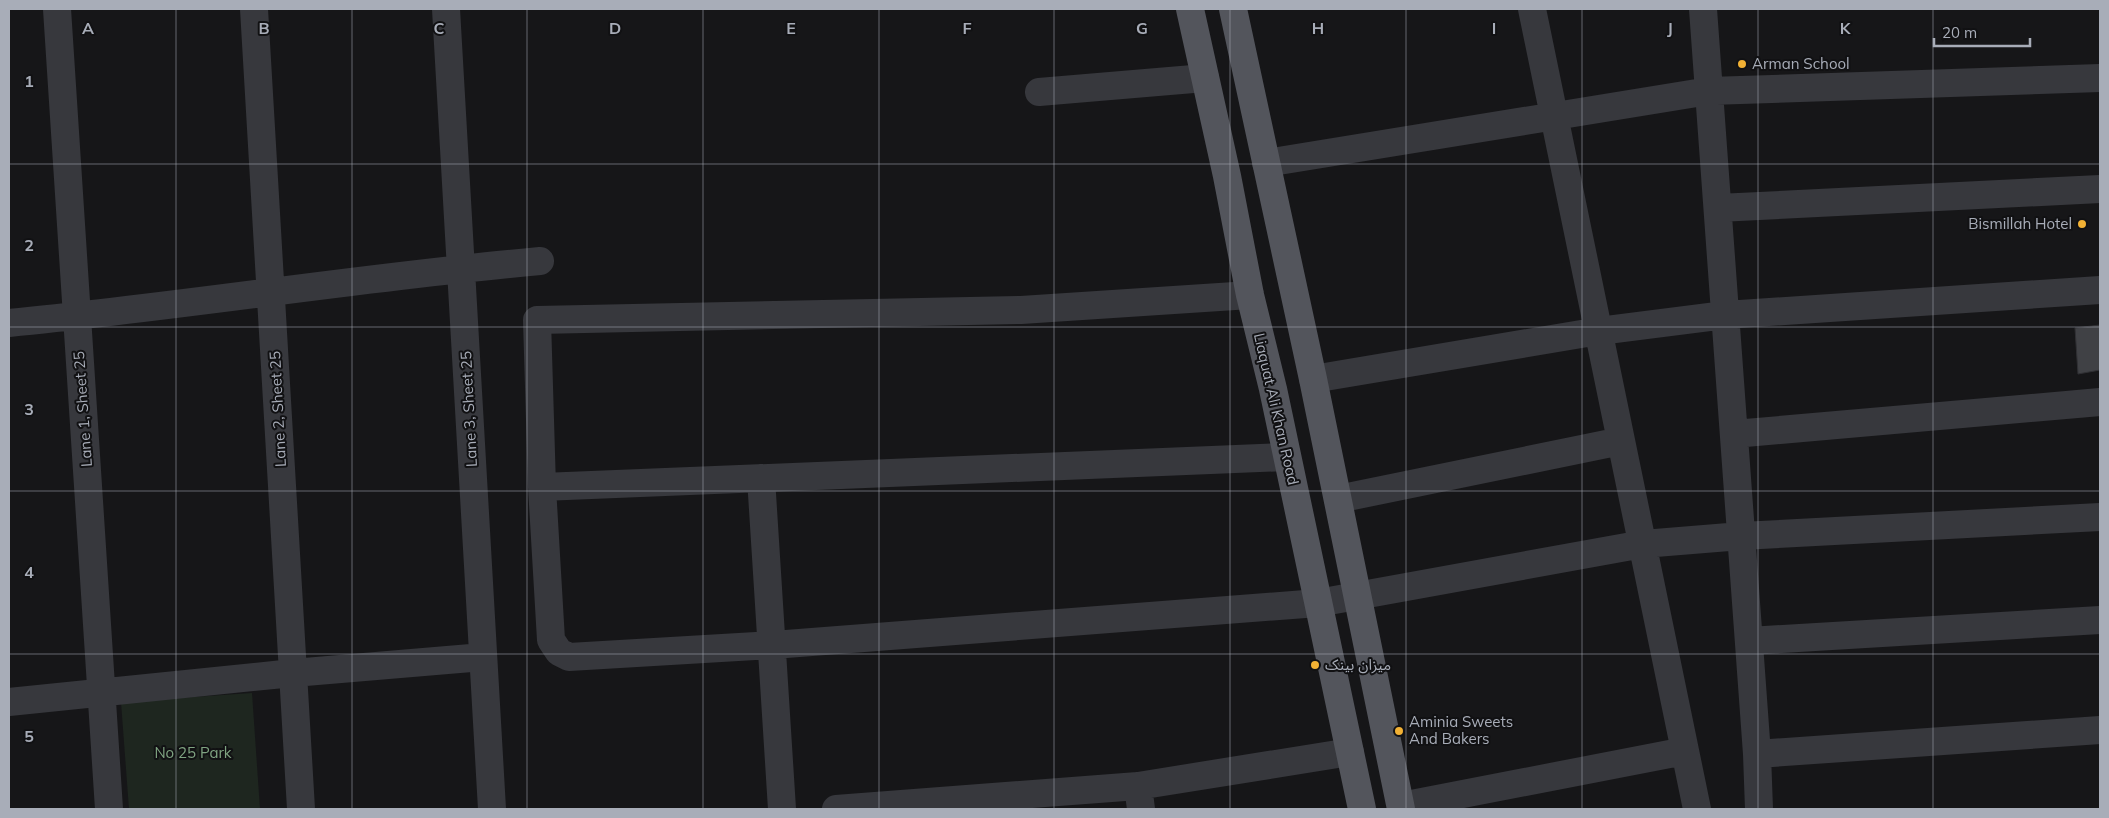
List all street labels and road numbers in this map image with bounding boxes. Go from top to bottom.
street label: Liaquat Ali Khan Road [1250,331,1303,487]
street label: Lane 1, Sheet 25 [69,351,96,468]
street label: Lane 2, Sheet 25 [265,351,290,467]
street label: Lane 3, Sheet 25 [456,351,481,467]

